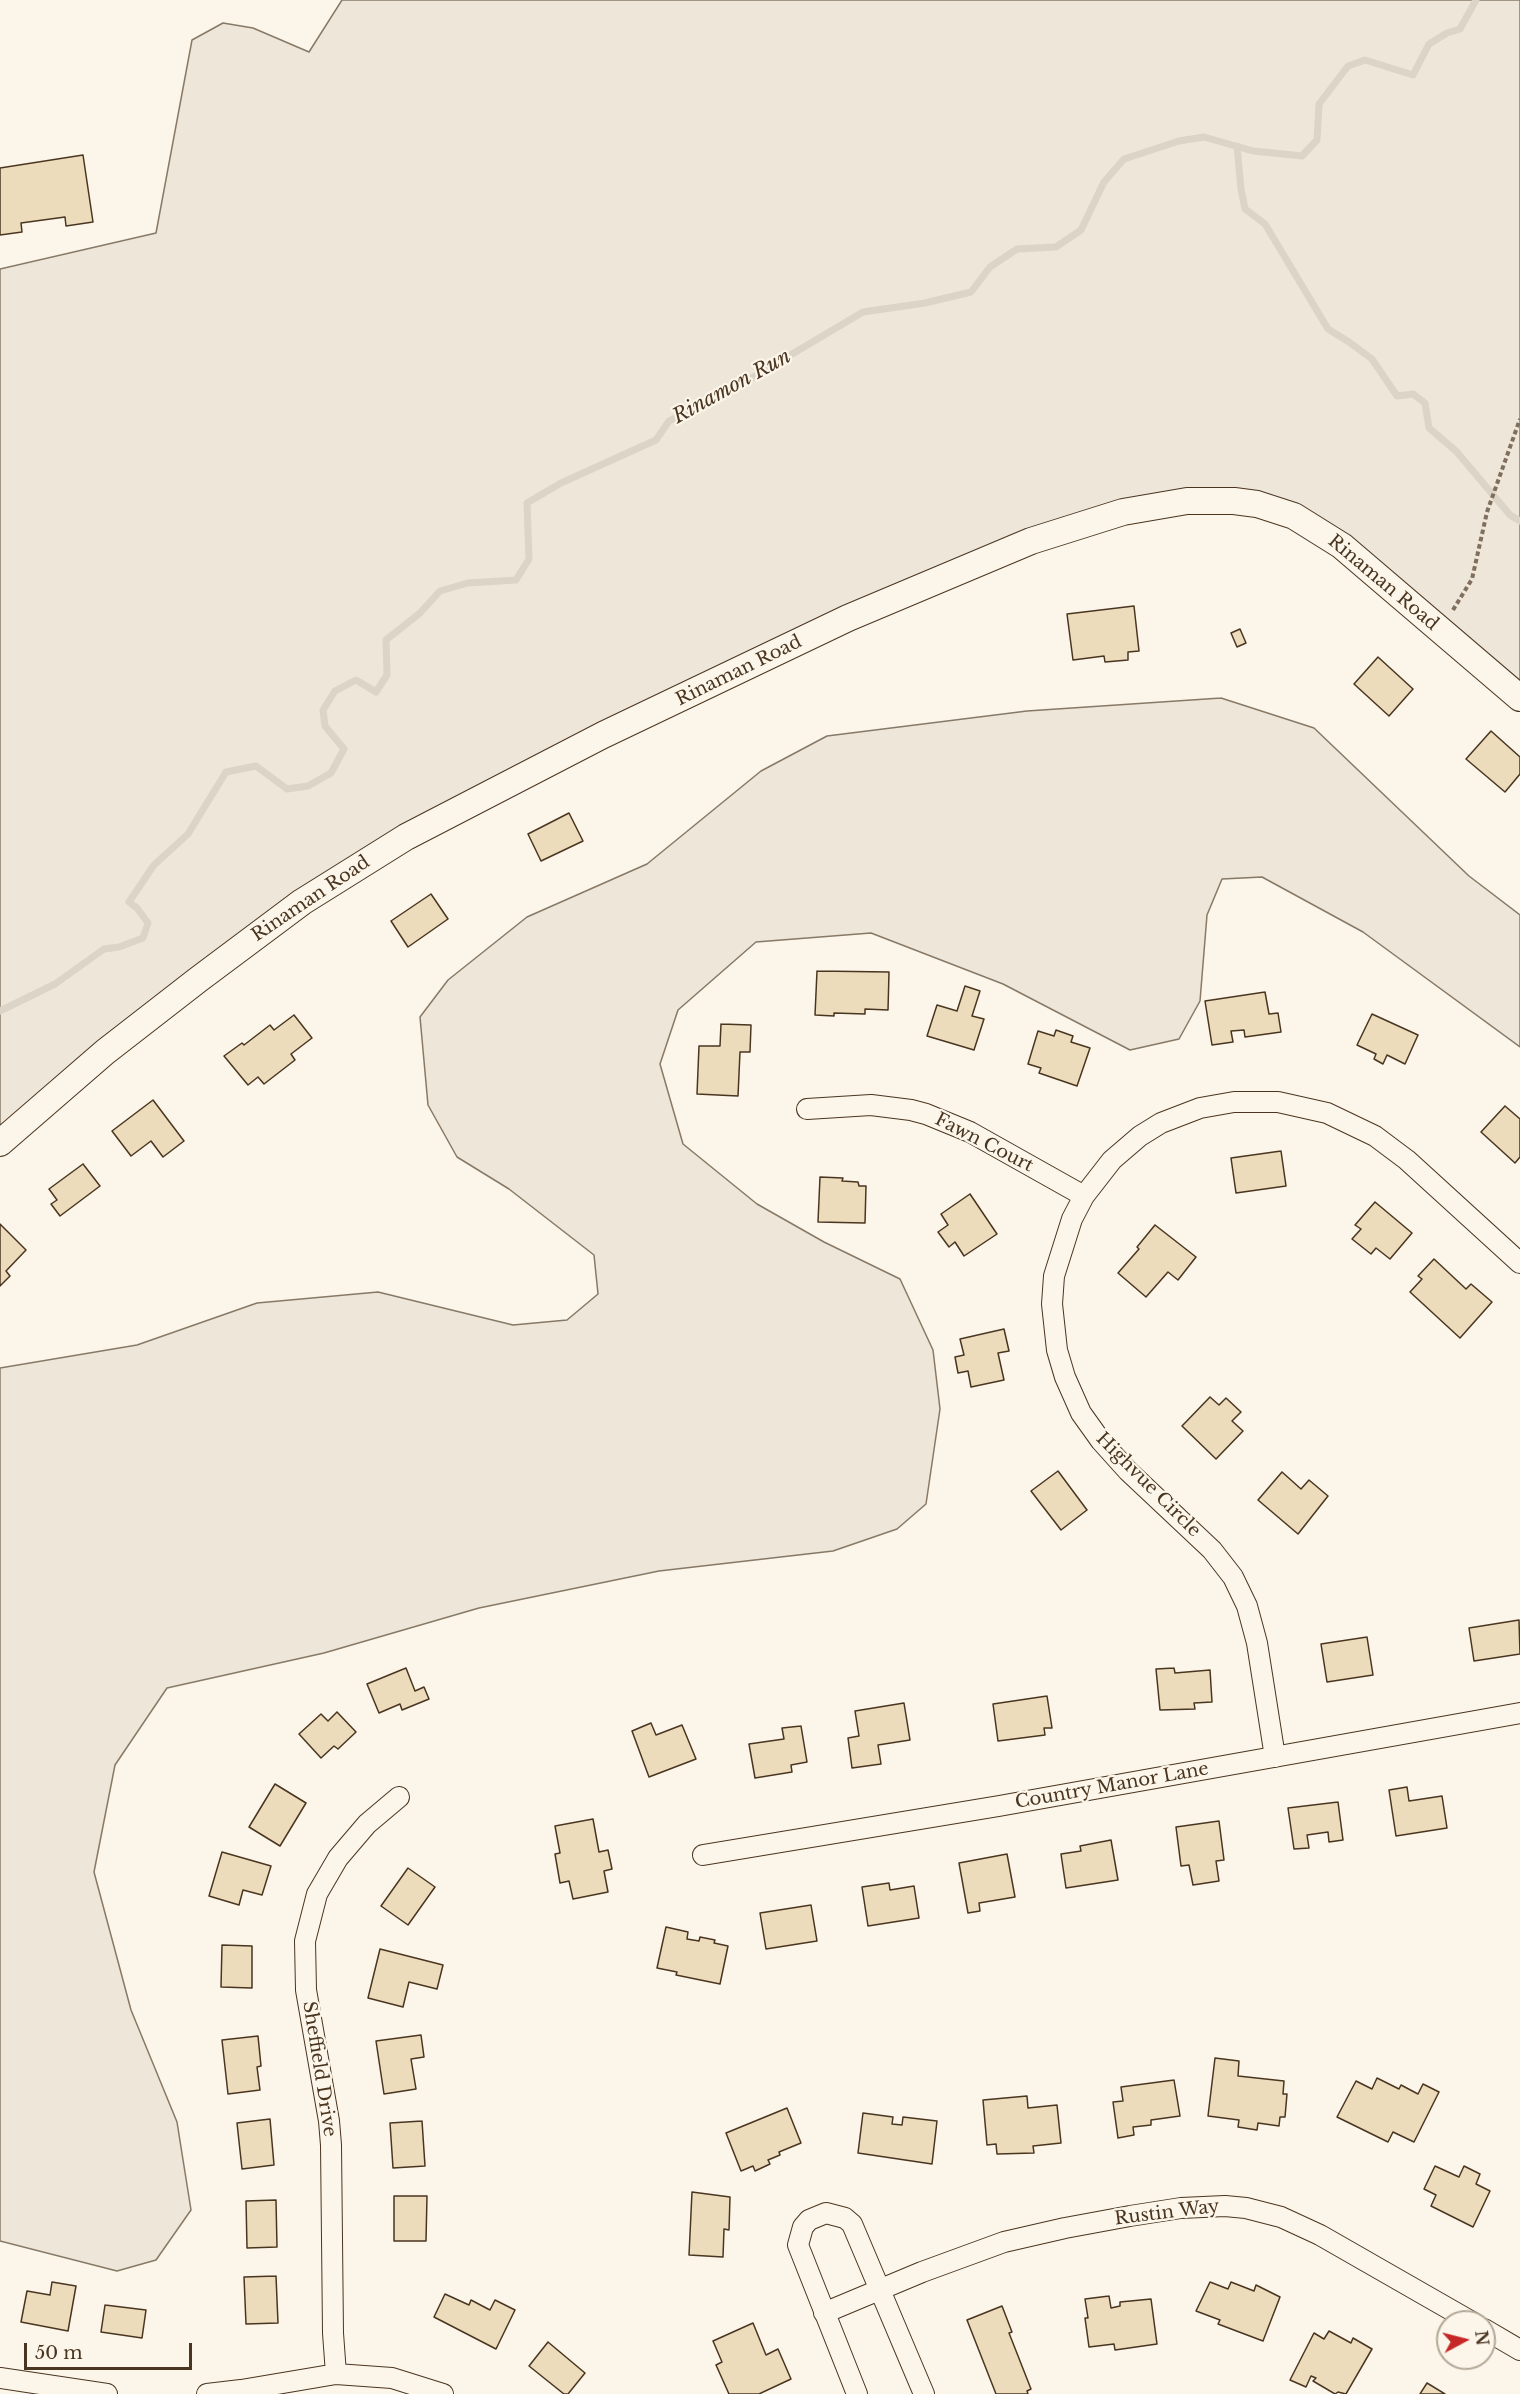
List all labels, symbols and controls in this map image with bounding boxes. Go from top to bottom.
water label: Rinamon Run [669,345,795,429]
street label: Rinaman Road [1323,531,1443,635]
street label: Rinaman Road [672,631,806,711]
street label: Rinaman Road [248,852,374,946]
street label: Fawn Court [931,1109,1037,1177]
street label: Highvue Circle [1091,1428,1205,1542]
street label: Country Manor Lane [1014,1758,1210,1814]
street label: Sheffield Drive [298,2000,340,2138]
street label: Rustin Way [1113,2196,1221,2230]
north arrow [1436,2310,1496,2370]
text: N [1471,2329,1493,2347]
scale bar [27,2331,195,2369]
text: 50 m [35,2342,83,2364]

